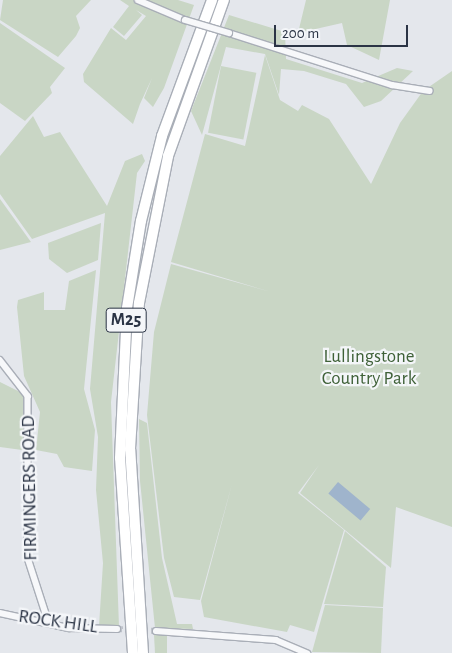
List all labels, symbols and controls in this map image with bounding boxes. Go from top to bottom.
scale bar [277,15,411,47]
text: 200 m [282,26,319,41]
road number: M25 [105,304,147,336]
park label: Lullingstone Country Park [322,346,416,390]
street label: FIRMINGERS ROAD [17,415,43,561]
street label: ROCK HILL [17,605,99,639]

